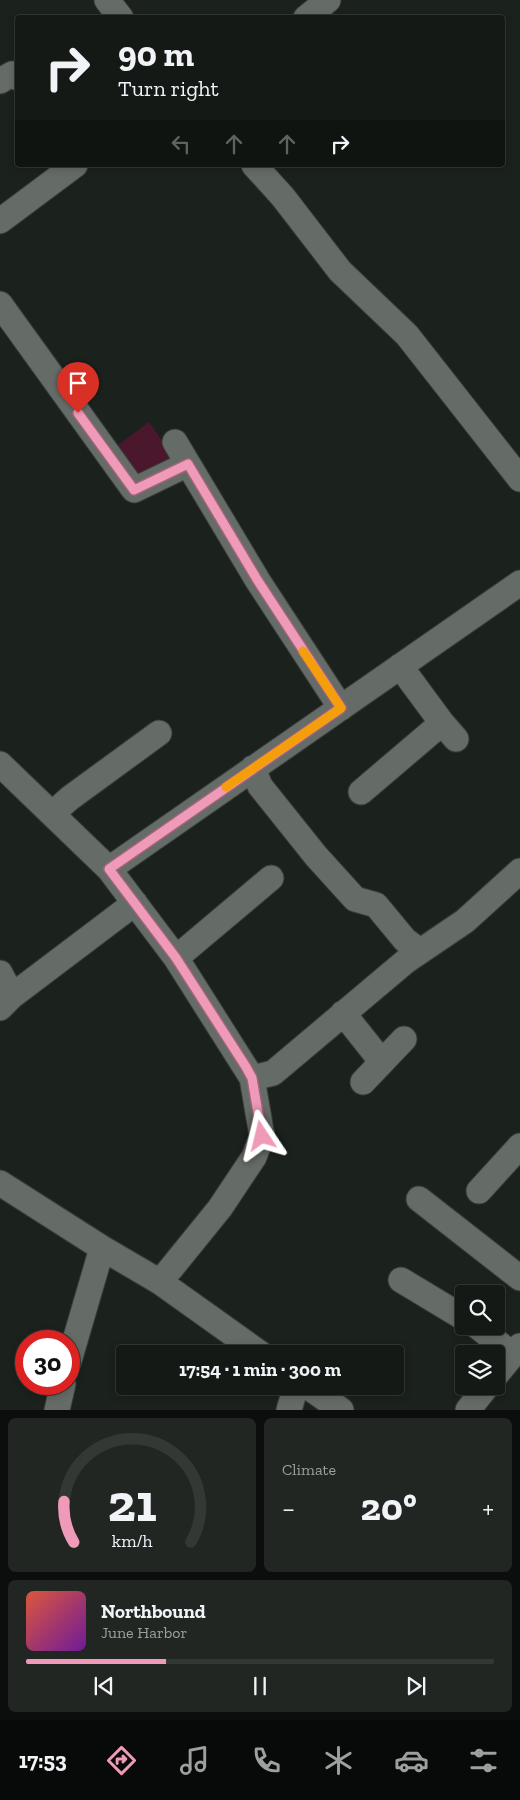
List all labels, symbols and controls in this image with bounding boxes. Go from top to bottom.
text: 90 m [118,33,194,75]
icon: right [35,35,100,100]
text: Turn right [118,75,219,102]
icon: left [167,130,195,158]
icon: ahead [220,130,248,158]
icon: ahead [273,130,301,158]
icon: right [326,130,354,158]
pin [57,362,99,413]
icon: arrive [64,369,92,397]
position arrow [235,1109,287,1161]
map controls [455,1285,505,1395]
button: search [455,1285,505,1335]
speed limit sign: 30 [15,1330,80,1395]
button: layers [455,1345,505,1395]
text: 17:54 · 1 min · 300 m [179,1358,341,1381]
text: Climate [282,1460,336,1479]
text: 21 [108,1472,156,1534]
text: 20° [361,1484,417,1530]
text: − [282,1492,295,1525]
text: + [482,1492,494,1525]
text: km/h [112,1530,152,1552]
text: Northbound [101,1600,206,1623]
text: June Harbor [101,1623,187,1642]
icon: previous [90,1672,118,1700]
icon: pause [246,1672,274,1700]
icon: next [402,1672,430,1700]
icon: directions [104,1743,139,1778]
icon: music [177,1743,212,1778]
icon: phone [249,1743,284,1778]
icon: climate [321,1743,356,1778]
icon: car [394,1743,429,1778]
icon: filters [466,1743,501,1778]
text: 17:53 [19,1747,67,1774]

